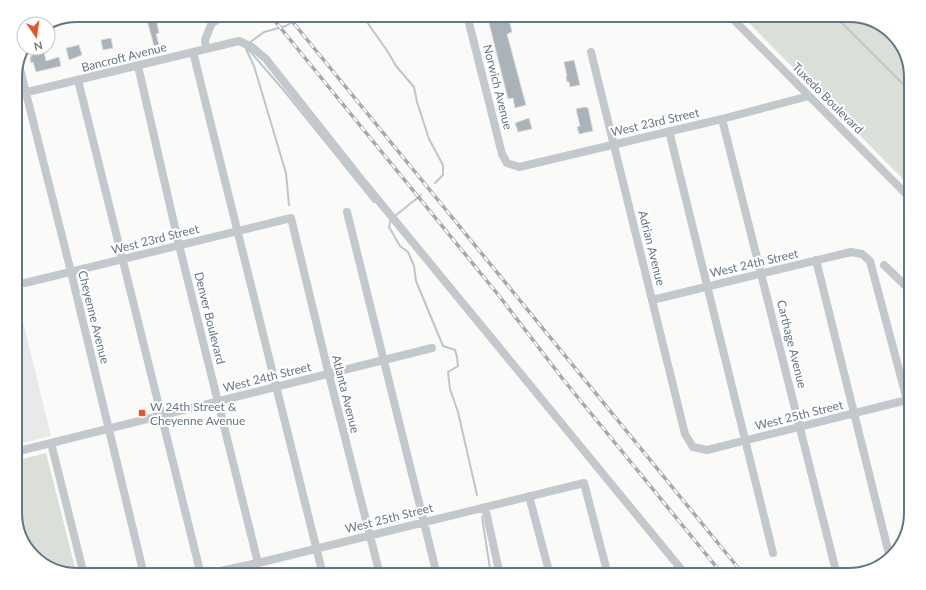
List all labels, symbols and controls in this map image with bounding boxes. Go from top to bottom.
north arrow [16,16,56,56]
text: N [33,39,44,54]
street label: Bancroft Avenue [80,39,168,75]
street label: Norwich Avenue [480,43,516,131]
street label: Tuxedo Boulevard [789,59,867,137]
street label: West 23rd Street [609,104,701,139]
street label: Adrian Avenue [635,209,669,287]
street label: West 23rd Street [109,221,201,257]
street label: West 24th Street [708,245,800,280]
street label: Cheyenne Avenue [75,269,113,365]
street label: Denver Boulevard [191,270,229,366]
street label: Carthage Avenue [774,298,810,390]
street label: Atlanta Avenue [329,353,363,435]
street label: West 24th Street [221,359,313,395]
street label: West 25th Street [753,397,845,433]
place label: W 24th Street & Cheyenne Avenue [150,399,245,428]
marker: W 24th Street & Cheyenne Avenue [137,408,147,418]
street label: West 25th Street [343,500,435,536]

